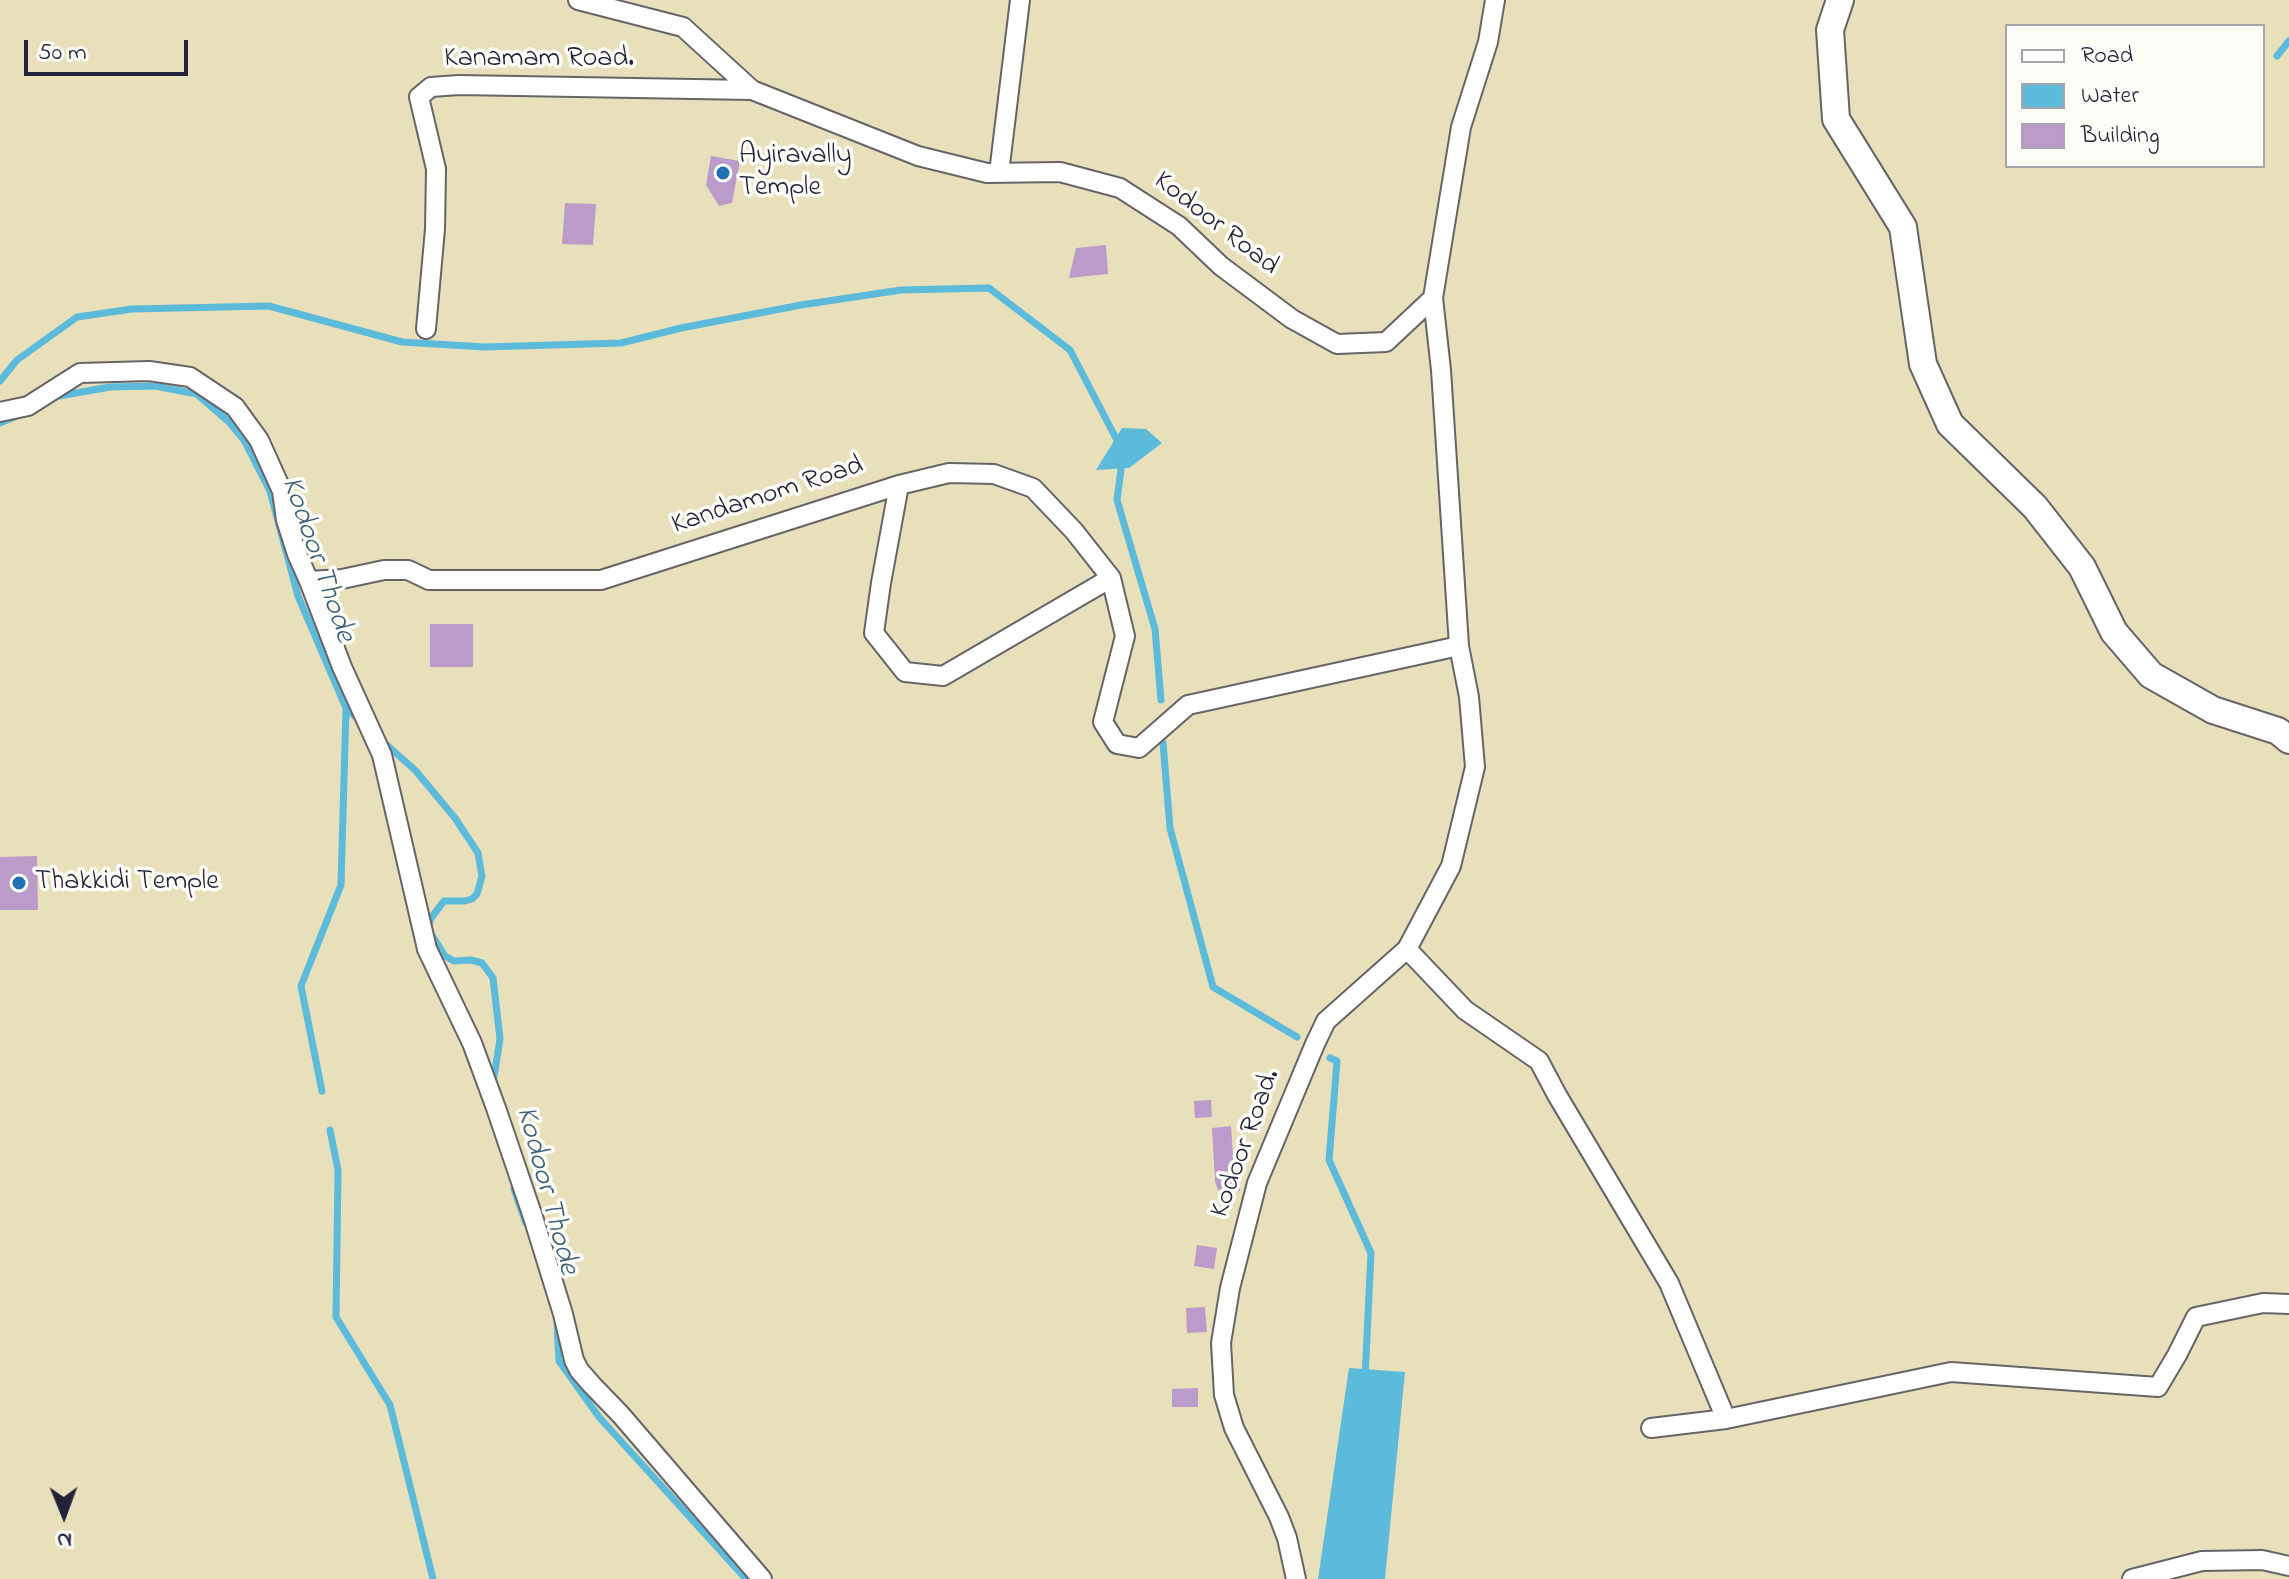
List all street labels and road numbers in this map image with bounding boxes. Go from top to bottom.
street label: Kanamam Road. [444,43,634,77]
street label: Kodoor Road [1146,166,1284,284]
street label: Kandamom Road [668,450,868,544]
street label: Kodoor Road. [1205,1065,1289,1223]

